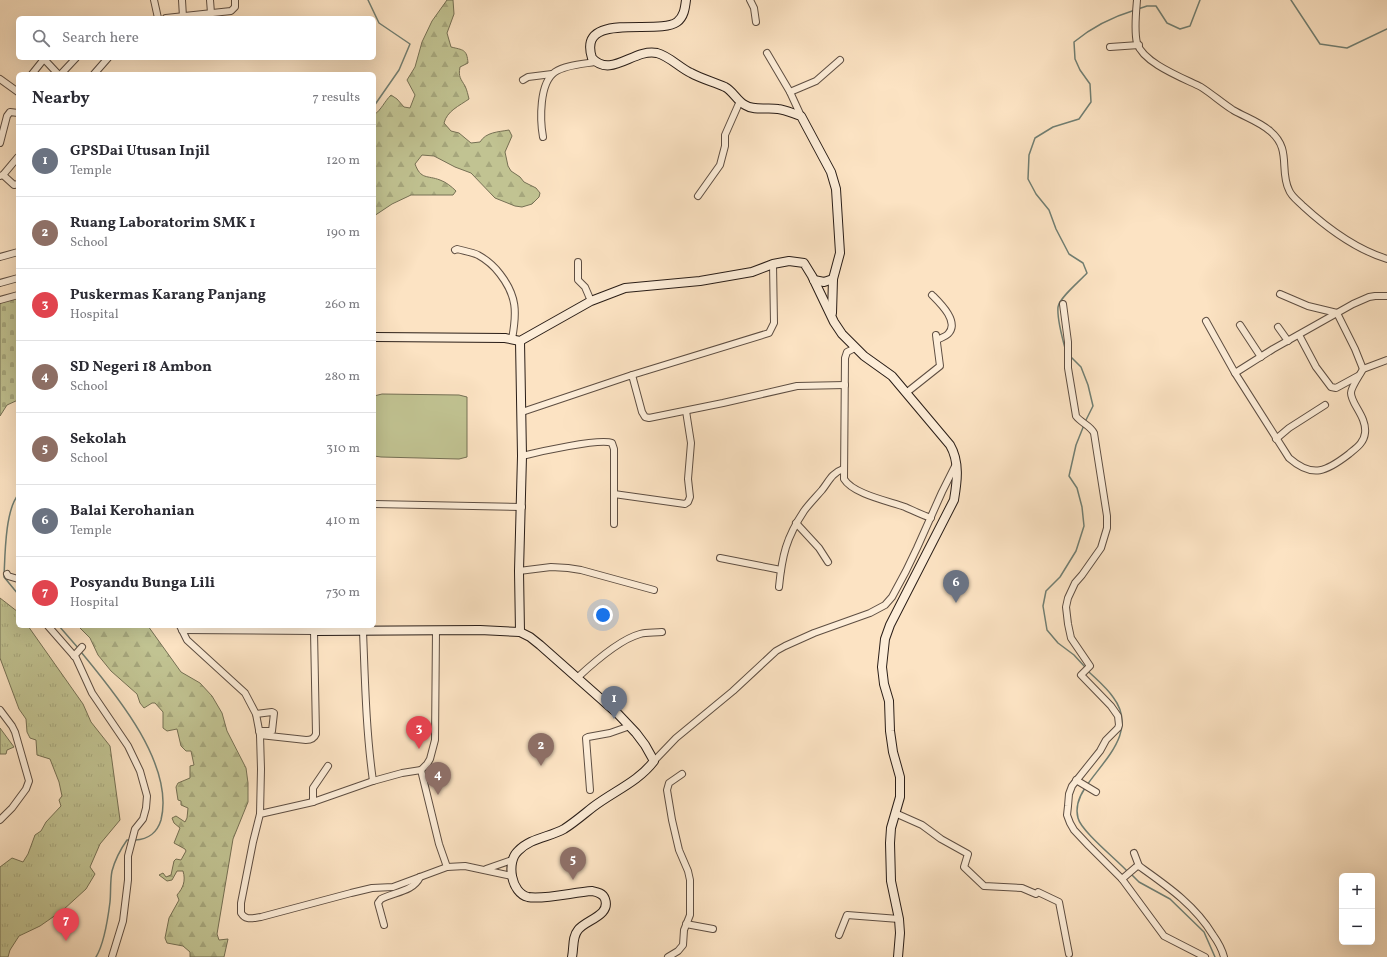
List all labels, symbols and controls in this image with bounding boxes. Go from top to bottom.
search box [16,16,376,60]
icon: search [30,27,52,49]
text: Search here [62,28,139,49]
text: Nearby [32,87,90,110]
text: 7 results [313,89,360,107]
text: GPSDai Utusan Injil [70,141,210,162]
text: 1 [42,152,48,170]
text: 120 m [326,152,360,170]
text: Temple [70,162,112,180]
text: Ruang Laboratorim SMK 1 [70,213,256,234]
text: 2 [42,224,48,242]
text: 190 m [326,224,360,242]
text: School [70,234,108,252]
text: Puskermas Karang Panjang [70,285,266,306]
text: 3 [42,296,48,314]
text: 260 m [325,296,360,314]
text: Hospital [70,306,119,324]
text: SD Negeri 18 Ambon [70,357,212,378]
text: 4 [41,368,49,386]
text: 280 m [324,368,360,386]
text: School [70,378,108,396]
text: Sekolah [70,429,126,450]
text: 5 [42,440,48,458]
text: 310 m [326,440,360,458]
text: School [70,450,108,468]
text: Balai Kerohanian [70,501,195,522]
text: 6 [41,512,49,530]
text: 410 m [325,512,360,530]
text: Temple [70,522,112,540]
pin: 6 [943,570,969,603]
text: Posyandu Bunga Lili [70,573,215,594]
text: 7 [42,584,48,602]
text: 730 m [326,584,360,602]
text: Hospital [70,594,119,612]
your location [593,605,613,625]
pin: 1 [601,686,627,719]
pin: 3 [406,716,432,749]
pin: 2 [528,733,554,766]
pin: 4 [425,762,451,795]
pin: 5 [560,847,586,880]
map controls [1339,873,1375,945]
button: + [1339,873,1375,909]
pin: 7 [53,908,79,941]
button: − [1339,909,1375,945]

